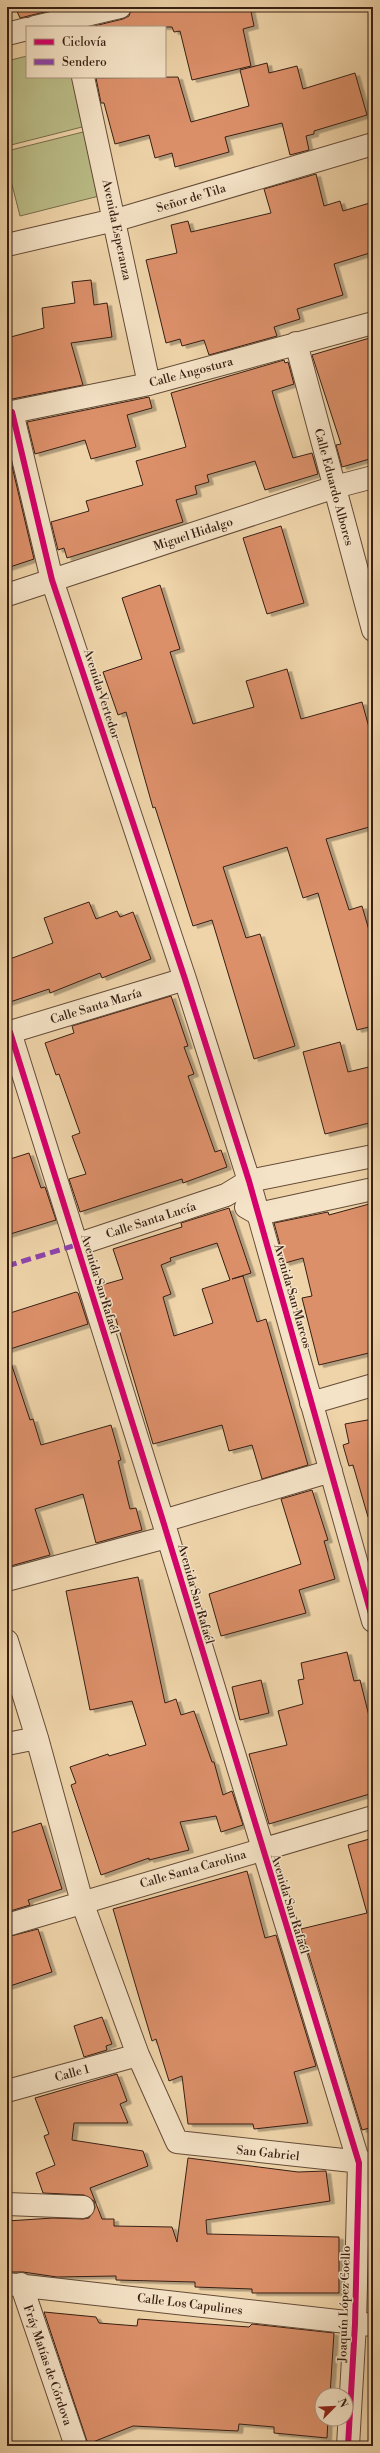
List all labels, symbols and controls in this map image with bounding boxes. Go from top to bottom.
legend [26,26,166,78]
text: Ciclovía [62,35,107,50]
text: Sendero [62,55,107,70]
street label: Avenida Esperanza [98,177,135,283]
street label: Señor de Tila [155,181,229,216]
street label: Calle Angostura [148,354,235,391]
street label: Calle Eduardo Albores [311,427,356,547]
street label: Miguel Hidalgo [152,514,235,554]
street label: Avenida Vertedor [80,646,123,741]
street label: Calle Santa María [48,985,145,1028]
street label: Calle Santa Lucía [104,1199,199,1242]
street label: Avenida San Rafaél [77,1232,122,1336]
street label: Avenida San Marcos [270,1241,315,1350]
street label: Avenida San Rafaél [174,1541,217,1646]
street label: Calle Santa Carolina [138,1847,249,1892]
street label: Avenida San Rafaél [267,1852,312,1956]
street label: Calle 1 [53,2061,92,2085]
street label: San Gabriel [236,2143,301,2164]
street label: Joaquín López Coello [335,2245,354,2364]
street label: Calle Los Capulines [136,2291,244,2318]
street label: Fráy Matías de Córdova [20,2303,76,2428]
north arrow [314,2387,354,2427]
text: N [334,2397,351,2410]

